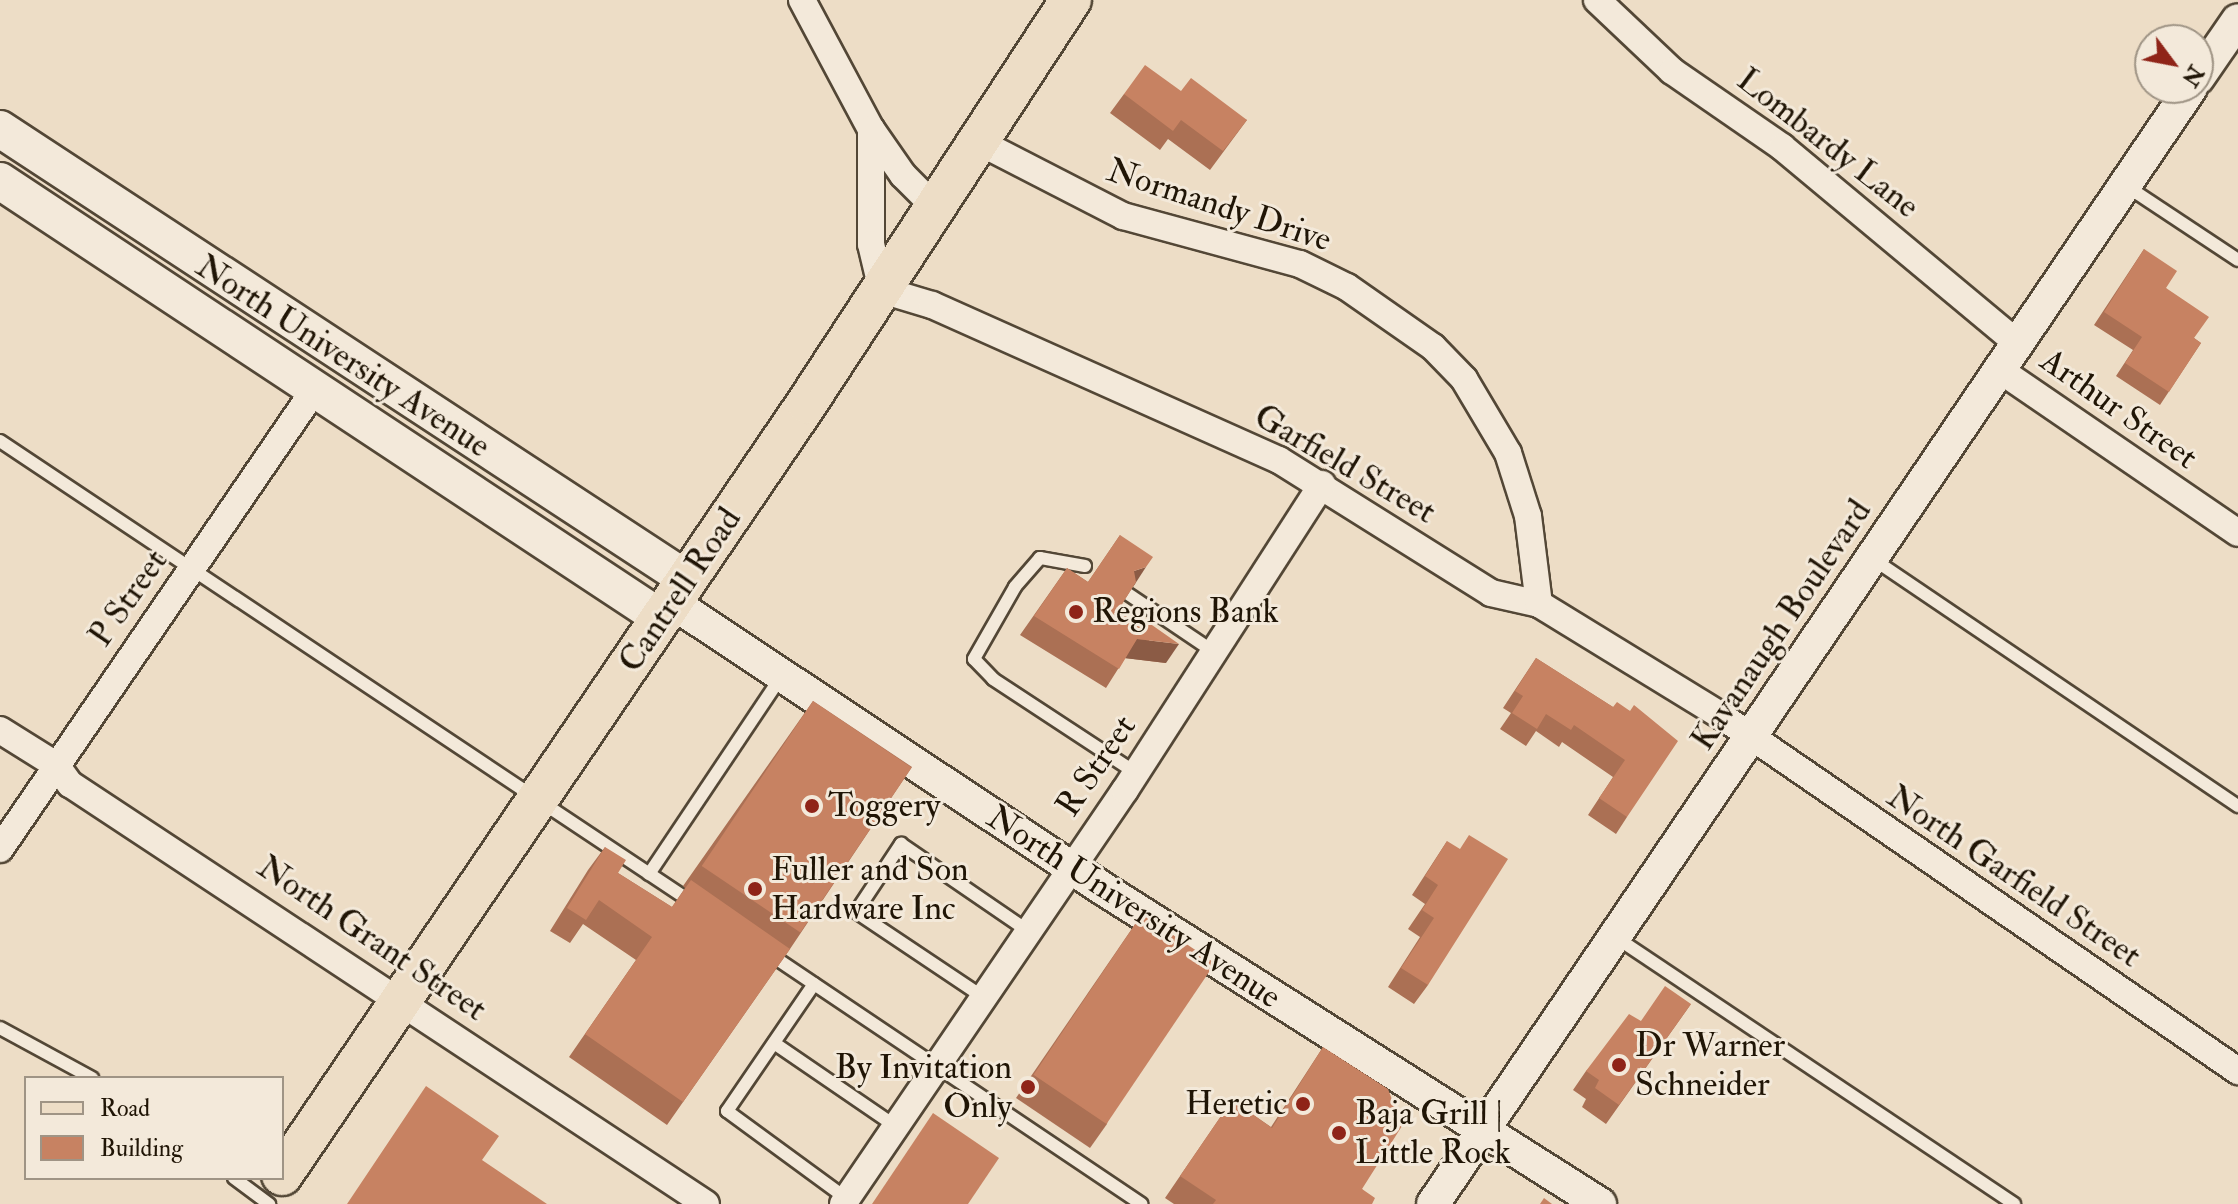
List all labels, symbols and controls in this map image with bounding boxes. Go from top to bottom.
north arrow [2134,24,2214,104]
street label: Lombardy Lane [1729,59,1927,227]
text: N [2176,60,2210,91]
street label: Normandy Drive [1102,150,1336,260]
street label: North University Avenue [188,246,498,466]
street label: Arthur Street [2033,340,2205,478]
street label: Garfield Street [1247,396,1443,532]
street label: Kavanaugh Boulevard [1682,492,1880,758]
street label: Cantrell Road [610,500,750,680]
street label: P Street [80,542,176,654]
place label: Regions Bank [1092,592,1279,632]
marker: Regions Bank [1067,603,1085,621]
street label: R Street [1047,708,1145,824]
street label: North Garfield Street [1879,776,2149,976]
place label: Toggery [828,786,941,826]
marker: Toggery [803,797,821,815]
street label: North University Avenue [979,797,1289,1017]
street label: North Grant Street [250,846,494,1030]
place label: Fuller and Son Hardware Inc [771,849,969,928]
marker: Fuller and Son Hardware Inc [746,880,764,898]
place label: Dr Warner Schneider [1635,1025,1785,1104]
place label: By Invitation Only [835,1047,1012,1126]
marker: Dr Warner Schneider [1610,1056,1628,1074]
legend [24,1076,284,1180]
marker: By Invitation Only [1019,1078,1037,1096]
place label: Heretic [1185,1084,1287,1124]
text: Road [100,1093,150,1124]
place label: Baja Grill | Little Rock [1355,1093,1511,1172]
marker: Heretic [1294,1095,1312,1113]
marker: Baja Grill | Little Rock [1330,1124,1348,1142]
text: Building [100,1133,183,1164]

